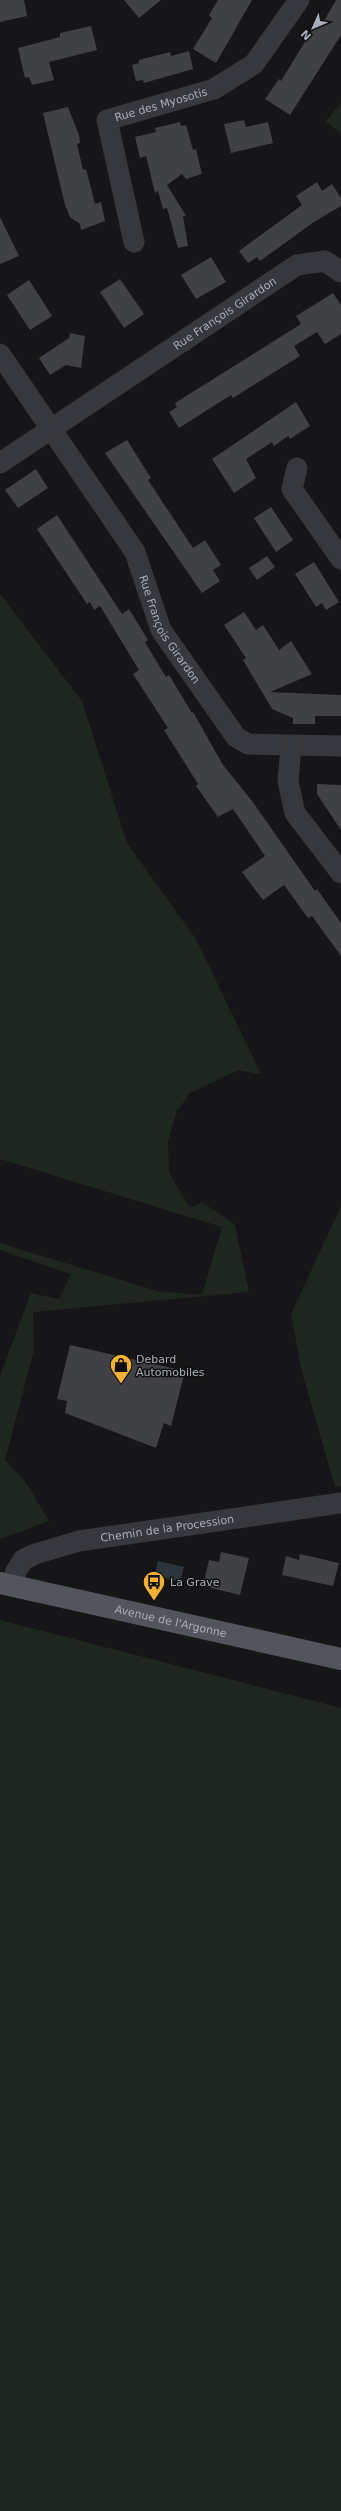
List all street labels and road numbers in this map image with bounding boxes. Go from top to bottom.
street label: Rue des Myosotis [113,85,209,124]
street label: Rue François Girardon [171,275,279,353]
street label: Rue François Girardon [136,574,203,686]
street label: Chemin de la Procession [100,1513,235,1545]
street label: Avenue de l'Argonne [114,1603,228,1640]

